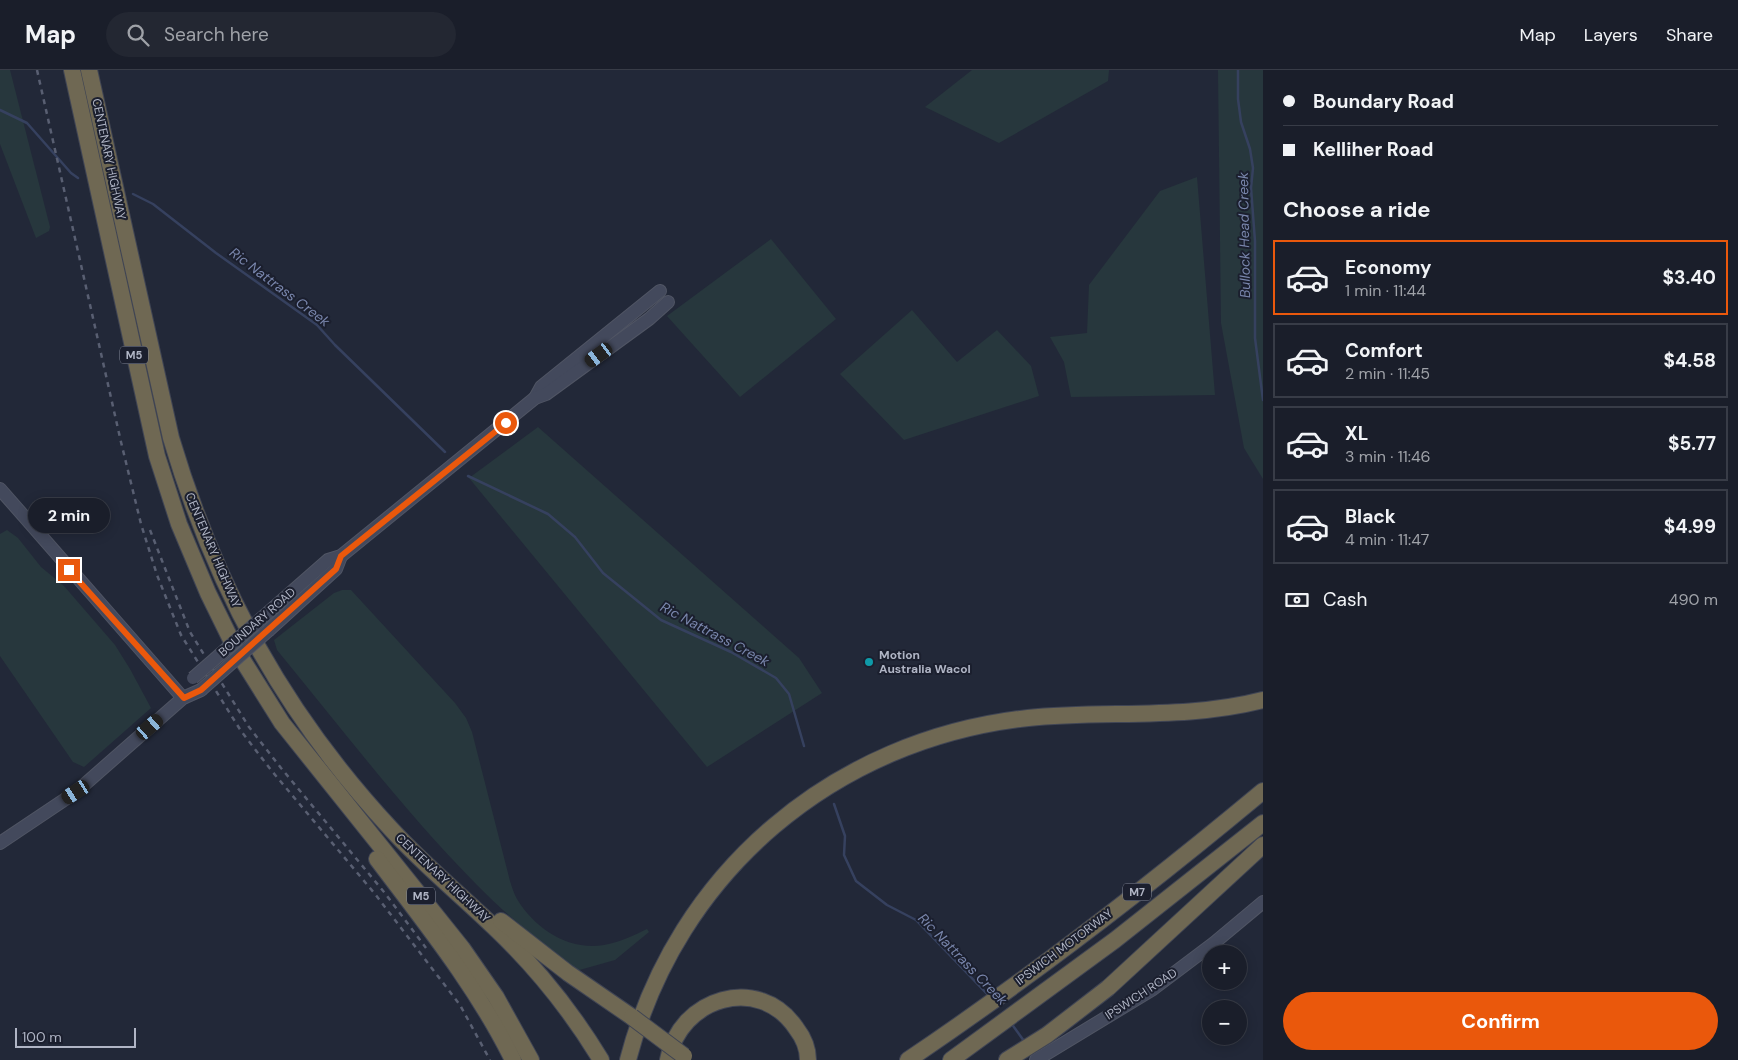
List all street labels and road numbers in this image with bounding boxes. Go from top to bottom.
street label: CENTENARY HIGHWAY [88,97,130,221]
road number: M5 [120,346,148,364]
street label: CENTENARY HIGHWAY [182,490,244,610]
street label: BOUNDARY ROAD [215,584,299,660]
street label: CENTENARY HIGHWAY [392,830,494,926]
road number: M7 [1123,884,1151,900]
road number: M5 [407,888,435,904]
street label: IPSWICH MOTORWAY [1012,905,1116,989]
street label: IPSWICH ROAD [1102,965,1180,1023]

